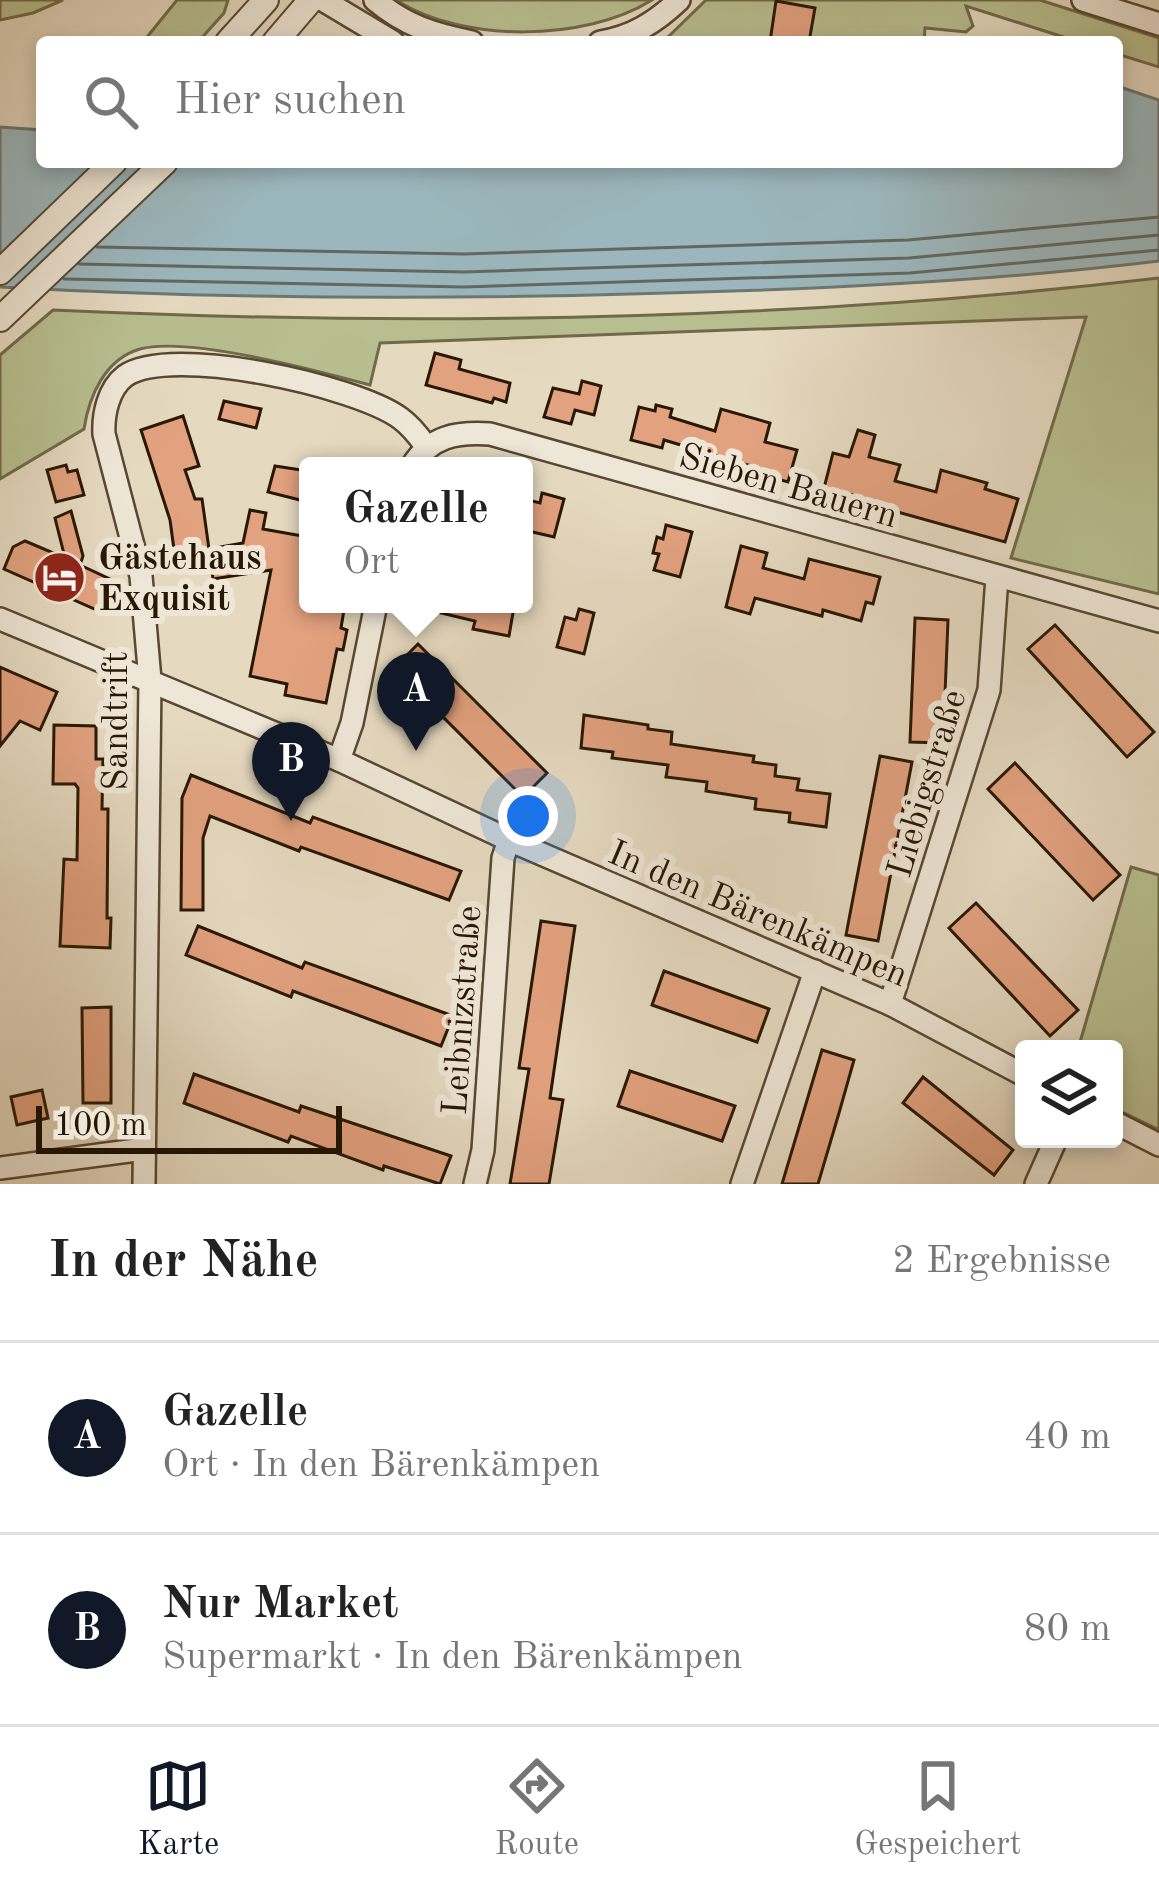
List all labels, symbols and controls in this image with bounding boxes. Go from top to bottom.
search box [36,36,1123,168]
icon: search [78,69,144,135]
text: Hier suchen [174,79,406,124]
street label: Sieben Bauern [674,439,901,536]
popup [299,457,533,613]
text: Gazelle [343,488,489,533]
place label: Gästehaus Exquisit [98,542,262,619]
text: Ort [343,543,400,582]
hotel icon: Gästehaus Exquisit [31,549,87,605]
street label: Sandtrift [100,651,136,791]
pin: A [377,652,455,751]
street label: Liebigstraße [883,686,974,882]
pin: B [252,722,330,821]
your location [498,786,558,846]
street label: In den Bärenkämpen [602,836,913,995]
street label: Leibnizstraße [439,904,489,1116]
map controls [1015,1040,1123,1148]
button: layers [1015,1040,1123,1148]
scale bar [36,1100,342,1153]
text: 100 m [54,1110,147,1143]
text: In der Nähe [48,1237,319,1288]
text: 2 Ergebnisse [892,1242,1111,1281]
text: Gazelle [162,1391,308,1436]
text: A [72,1418,102,1457]
text: 40 m [1024,1418,1111,1457]
text: Ort · In den Bärenkämpen [162,1446,600,1485]
text: Nur Market [162,1583,399,1628]
text: B [73,1610,101,1649]
text: 80 m [1024,1610,1111,1649]
text: Supermarkt · In den Bärenkämpen [162,1638,743,1677]
tab: Karte [138,1753,219,1866]
tab: Route [495,1753,579,1866]
tab: Gespeichert [854,1753,1021,1866]

